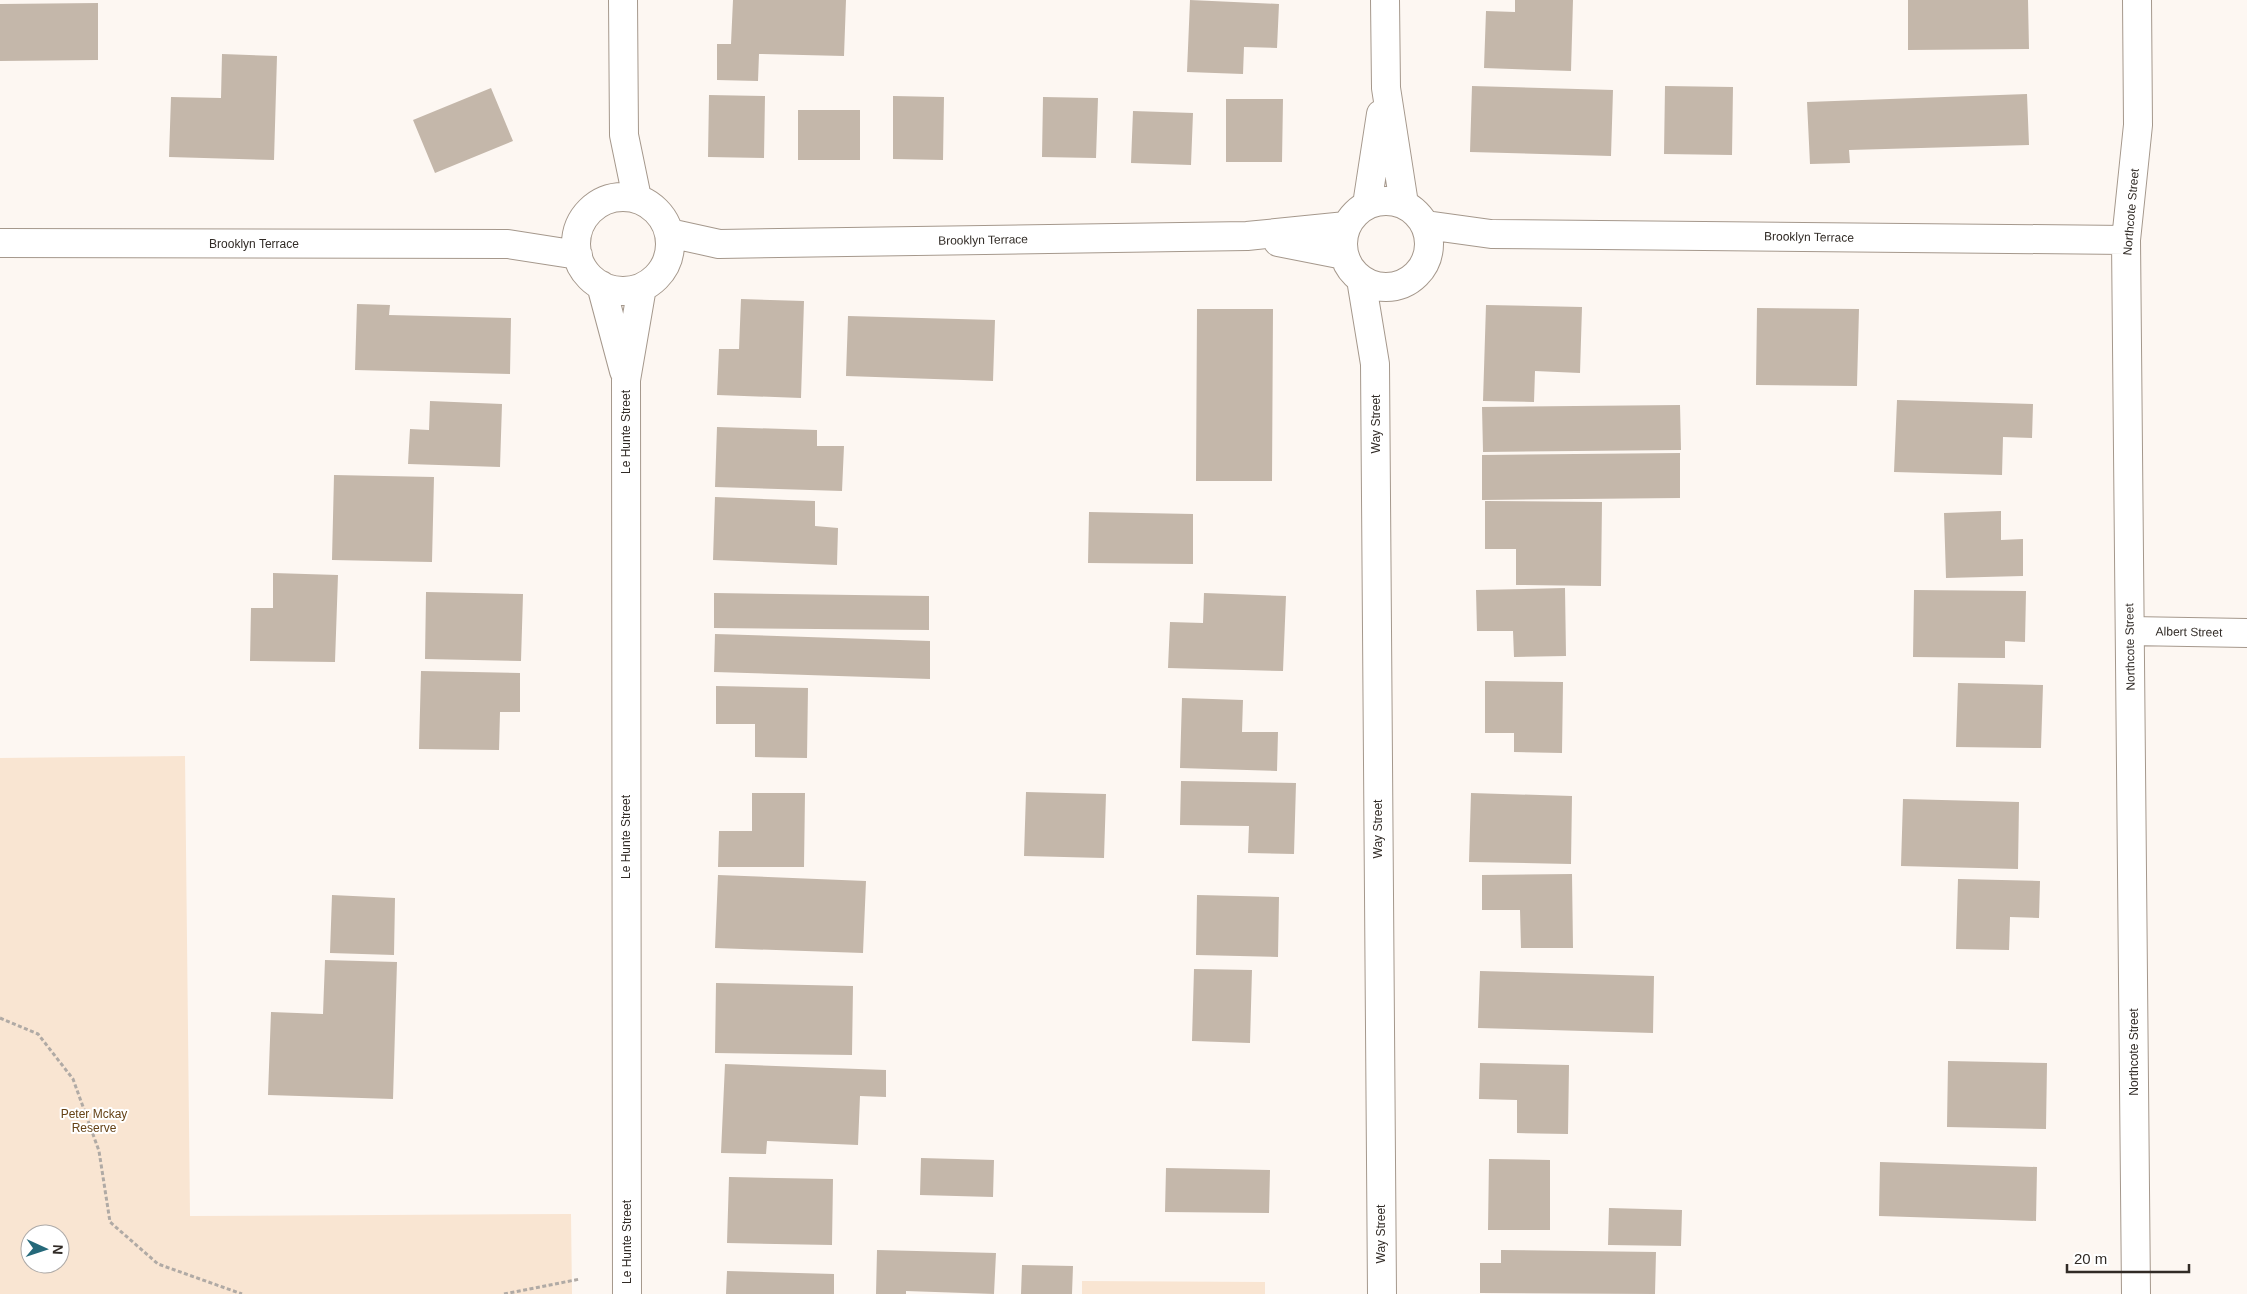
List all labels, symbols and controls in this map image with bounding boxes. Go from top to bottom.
street label: Northcote Street [2120,167,2142,256]
street label: Brooklyn Terrace [1764,229,1854,245]
street label: Brooklyn Terrace [938,232,1028,248]
street label: Brooklyn Terrace [209,237,299,251]
street label: Le Hunte Street [619,389,633,474]
street label: Way Street [1369,394,1383,453]
street label: Northcote Street [2122,603,2138,691]
street label: Albert Street [2156,624,2223,640]
street label: Le Hunte Street [619,794,633,879]
street label: Way Street [1371,799,1385,858]
street label: Northcote Street [2127,1008,2141,1096]
park label: Peter Mckay Reserve [61,1107,127,1135]
street label: Le Hunte Street [620,1199,634,1284]
street label: Way Street [1374,1204,1388,1263]
north arrow [20,1224,70,1274]
scale bar [2067,1242,2190,1274]
text: N [50,1244,66,1255]
text: 20 m [2074,1250,2107,1267]

